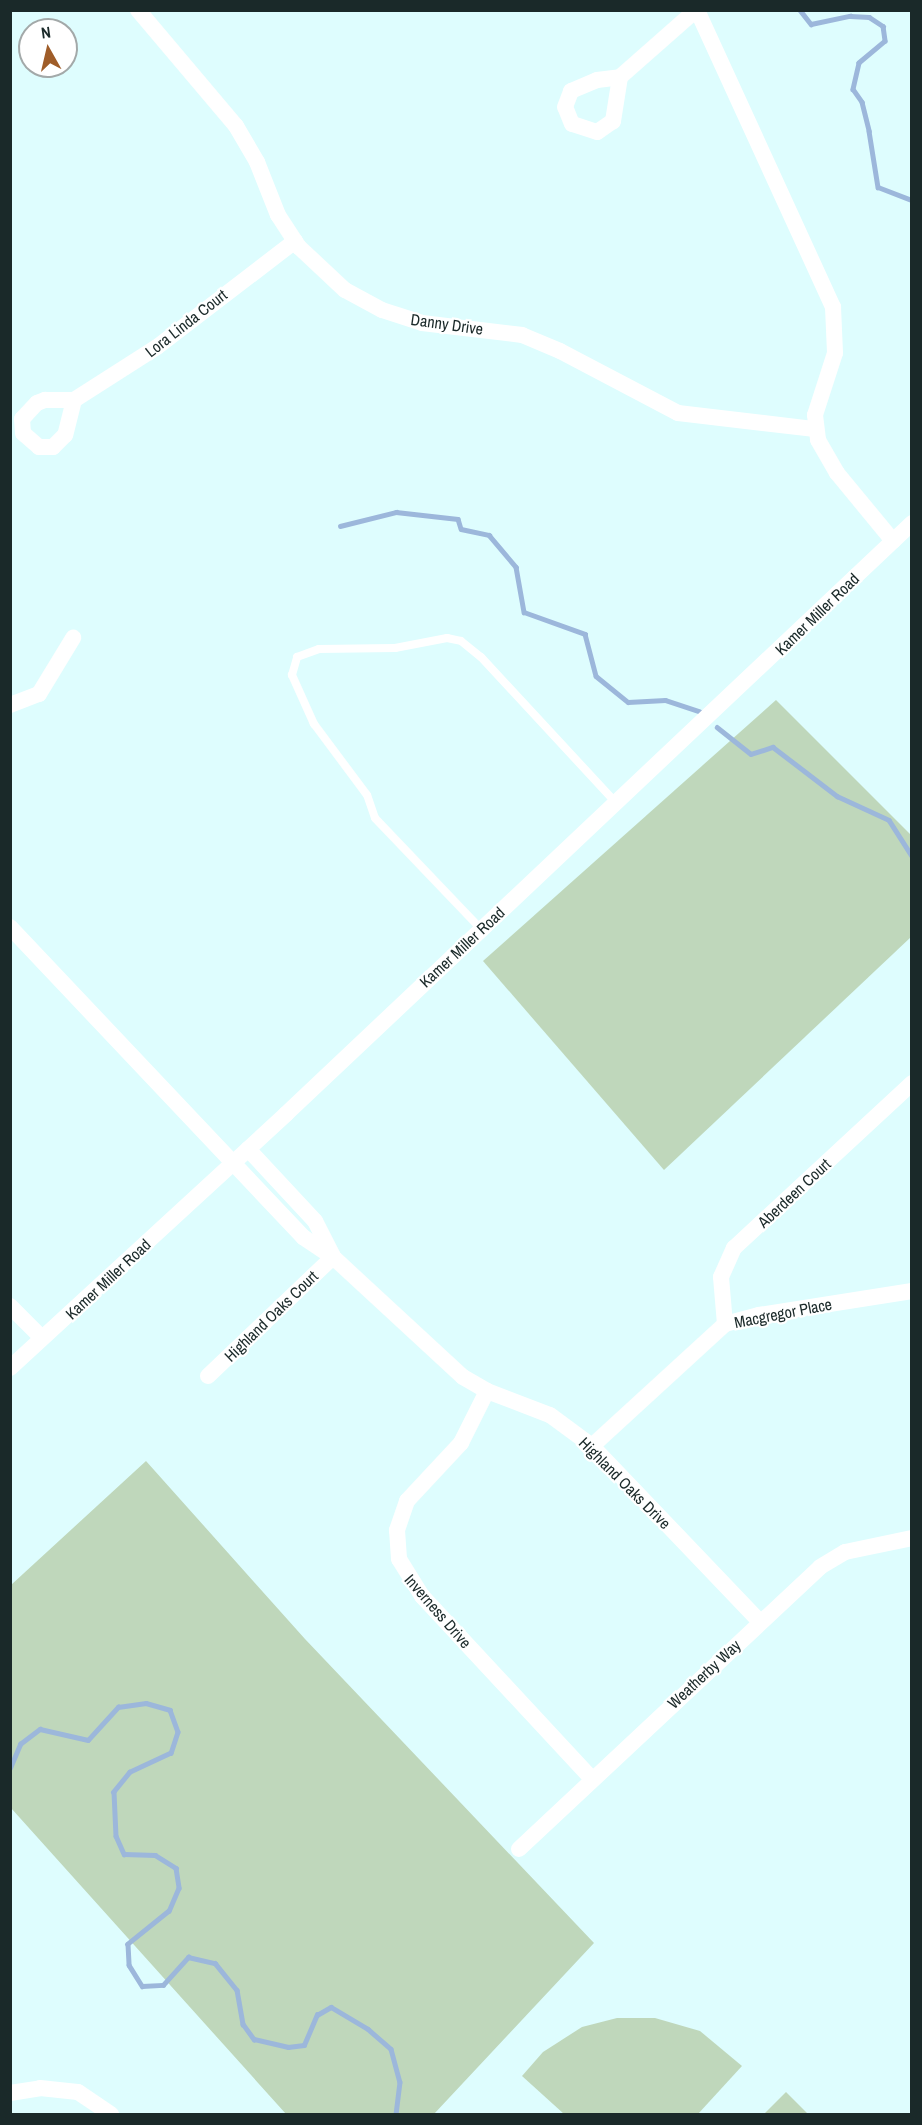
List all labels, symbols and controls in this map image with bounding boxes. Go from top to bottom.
north arrow [18,18,78,78]
text: N [40,21,52,44]
street label: Lora Linda Court [141,285,231,361]
street label: Danny Drive [410,309,484,339]
street label: Kamer Miller Road [771,569,863,659]
street label: Kamer Miller Road [415,903,509,991]
street label: Aberdeen Court [754,1154,834,1232]
street label: Kamer Miller Road [61,1235,155,1323]
street label: Highland Oaks Court [220,1267,322,1365]
street label: Macgregor Place [732,1294,834,1332]
street label: Highland Oaks Drive [575,1433,675,1533]
street label: Inverness Drive [401,1570,475,1652]
street label: Weatherby Way [664,1635,744,1713]

